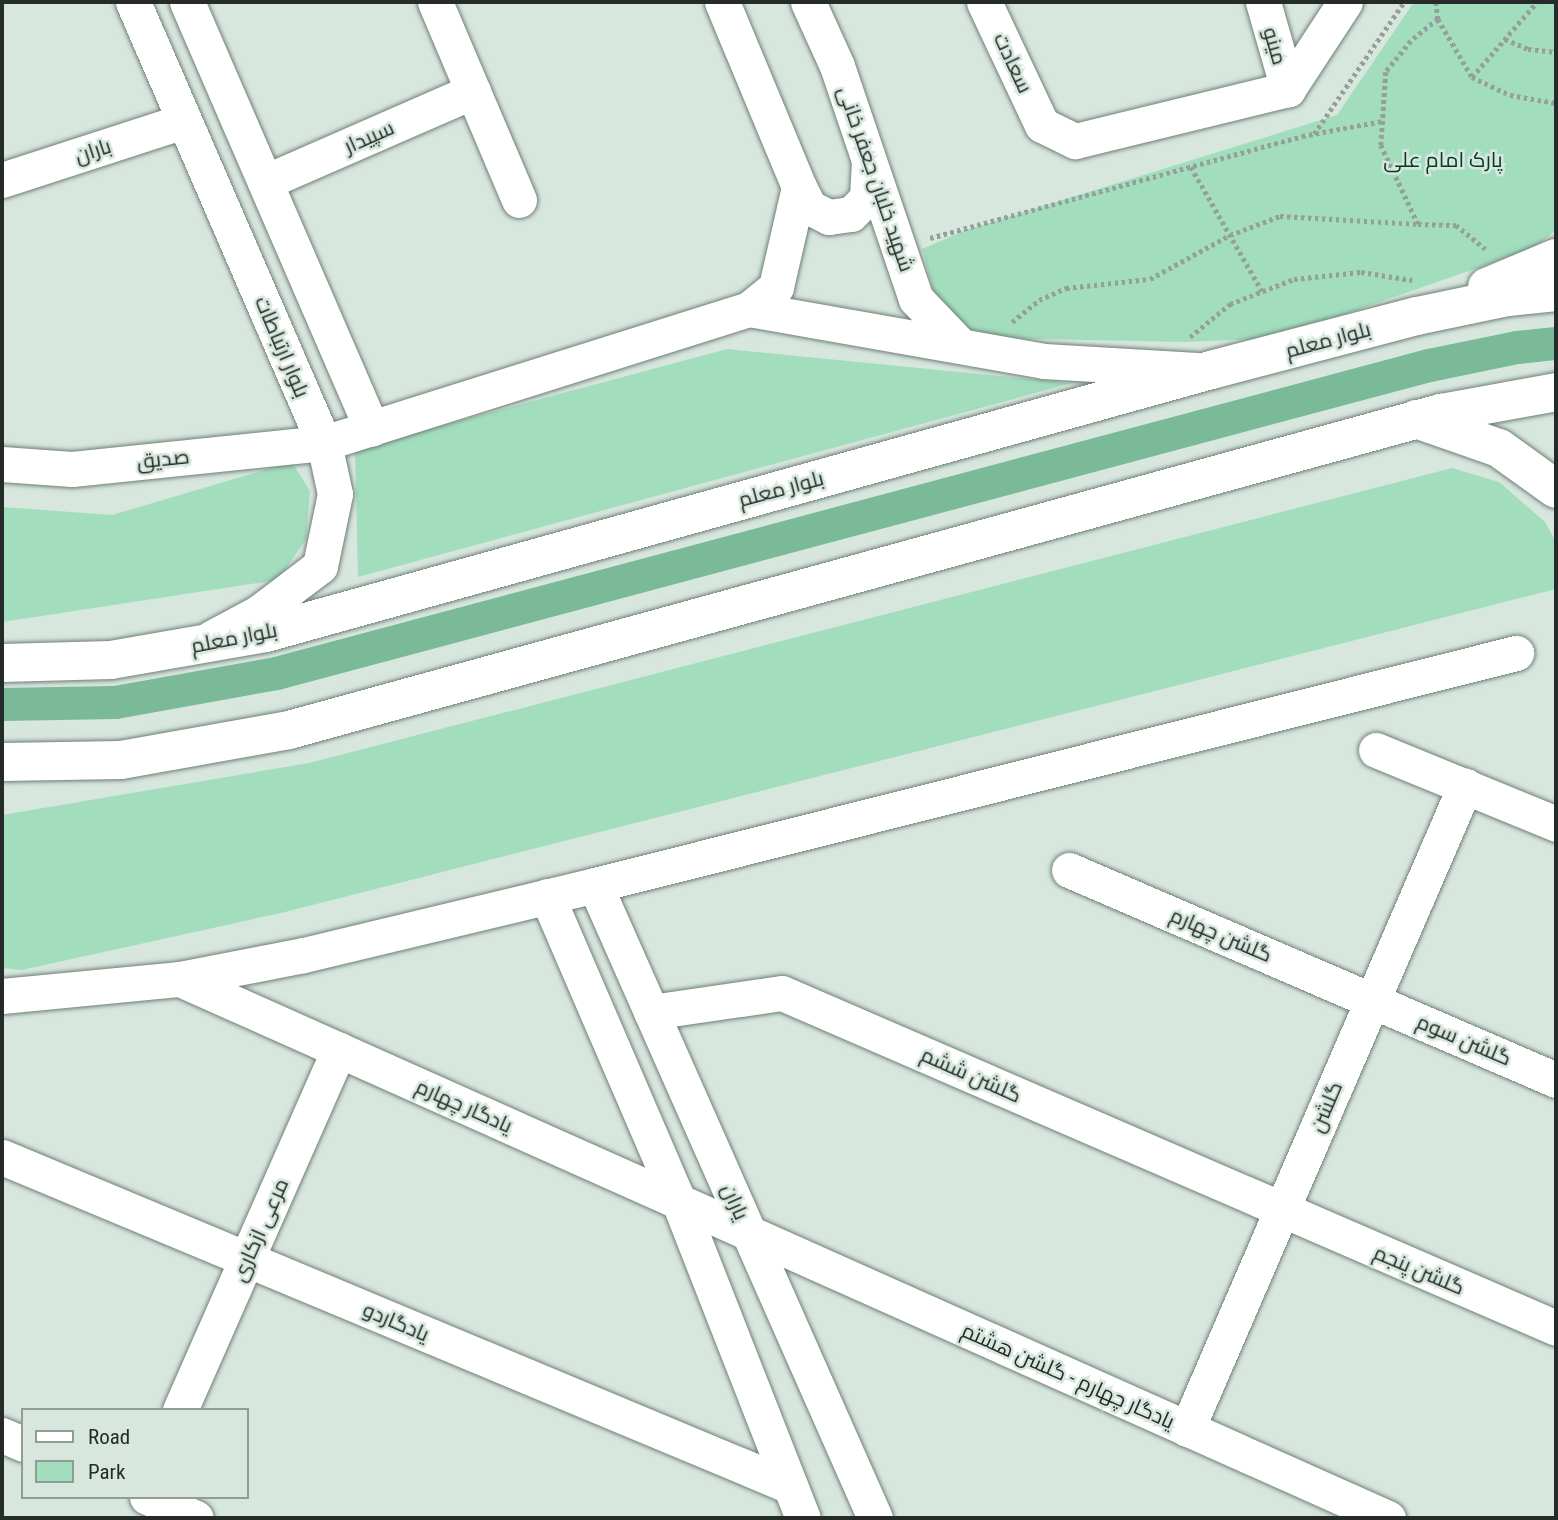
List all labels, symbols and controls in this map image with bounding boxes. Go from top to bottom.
street label: مینو [1258,24,1292,68]
street label: سعادت [988,29,1038,97]
street label: شهید خلبان جعفر خانی [832,83,920,275]
street label: سپیدار [340,115,398,159]
street label: باران [72,133,114,169]
park label: پارک امام علی [1383,147,1503,173]
street label: بلوار ارتباطات [249,292,315,402]
street label: بلوار معلم [1283,317,1373,363]
street label: صدیق [135,444,191,474]
street label: بلوار معلم [736,466,826,512]
street label: بلوار معلم [189,617,279,659]
street label: گلشن چهارم [1166,902,1276,968]
street label: گلشن سوم [1413,1009,1515,1071]
street label: گلشن ششم [917,1042,1025,1108]
street label: یادگار چهارم [412,1074,516,1138]
street label: گلشن [1304,1078,1348,1136]
street label: مرعی ازکاری [226,1174,294,1286]
street label: یاران [716,1180,754,1224]
street label: گلشن پنجم [1370,1240,1468,1300]
street label: یادگار‌دو [359,1297,433,1347]
street label: یادگار چهارم - گلشن هشتم [958,1318,1178,1434]
legend [21,1408,248,1499]
text: Road [88,1425,130,1449]
text: Park [88,1460,125,1484]

